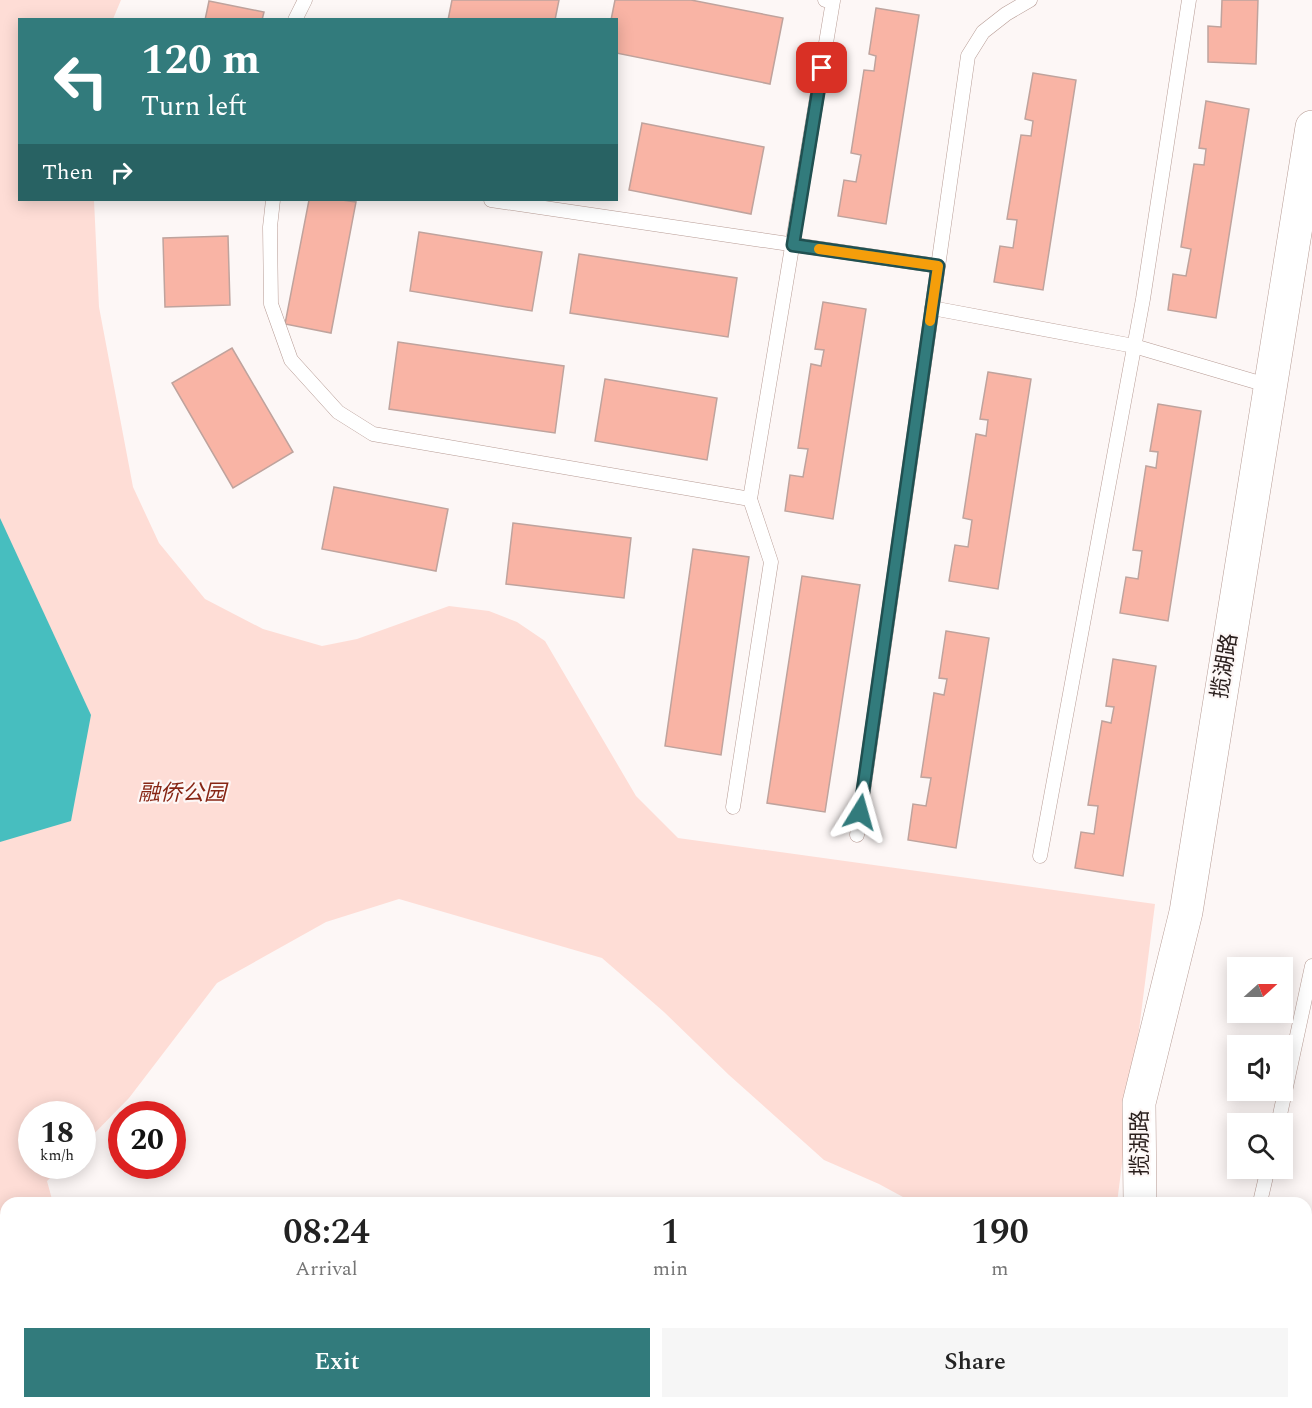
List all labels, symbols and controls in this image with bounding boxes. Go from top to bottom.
text: 120 m [141,29,260,92]
icon: left [42,42,120,120]
pin [796,42,847,93]
icon: arrive [805,51,838,84]
text: Turn left [141,86,247,128]
text: Then [42,156,93,189]
icon: right [105,156,138,189]
street label: 揽湖路 [1204,631,1246,701]
park label: 融侨公园 [138,777,229,810]
position arrow [828,780,892,844]
north arrow [1227,957,1293,1023]
map controls [1227,957,1293,1179]
button: sound [1227,1035,1293,1101]
speed limit sign: 20 [108,1101,186,1179]
text: 18 [40,1110,74,1156]
street label: 揽湖路 [1124,1110,1157,1176]
button: search [1227,1113,1293,1179]
text: km/h [40,1144,74,1167]
text: 08:24 [283,1205,370,1260]
text: 1 [661,1205,680,1260]
text: 190 [971,1205,1029,1260]
text: Arrival [295,1254,358,1284]
text: min [653,1254,688,1284]
text: m [991,1254,1009,1284]
button: Exit [24,1328,650,1397]
button: Share [662,1328,1288,1397]

